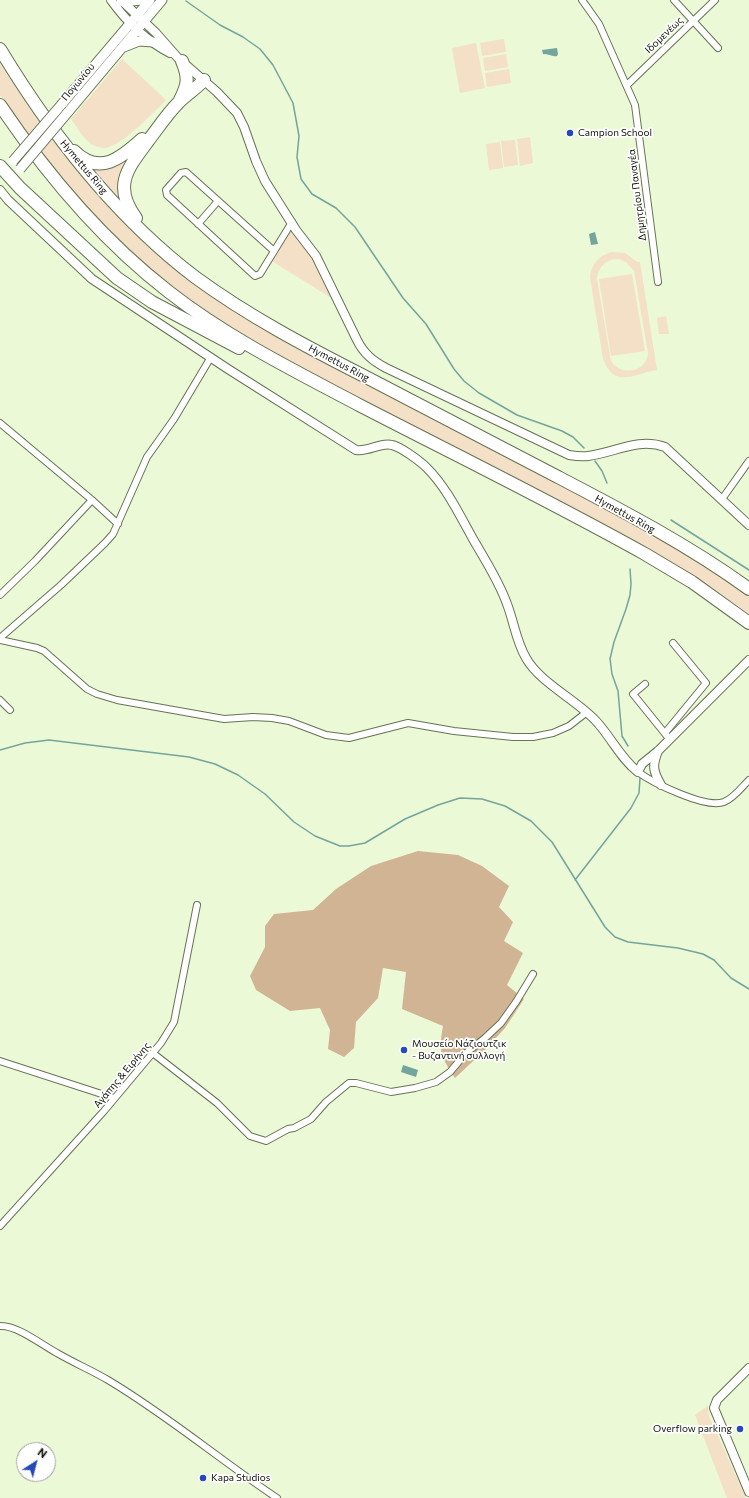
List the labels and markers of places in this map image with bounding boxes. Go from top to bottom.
place label: Campion School [578,127,652,139]
marker: Campion School [565,128,575,138]
place label: Μουσείο Νάζιουτζικ - Βυζαντινή συλλογή [412,1038,506,1062]
marker: Μουσείο Νάζιουτζικ - Βυζαντινή συλλογή [399,1045,409,1055]
place label: Overflow parking [653,1423,732,1435]
marker: Overflow parking [735,1424,745,1434]
place label: Kapa Studios [211,1472,270,1484]
marker: Kapa Studios [198,1473,208,1483]

